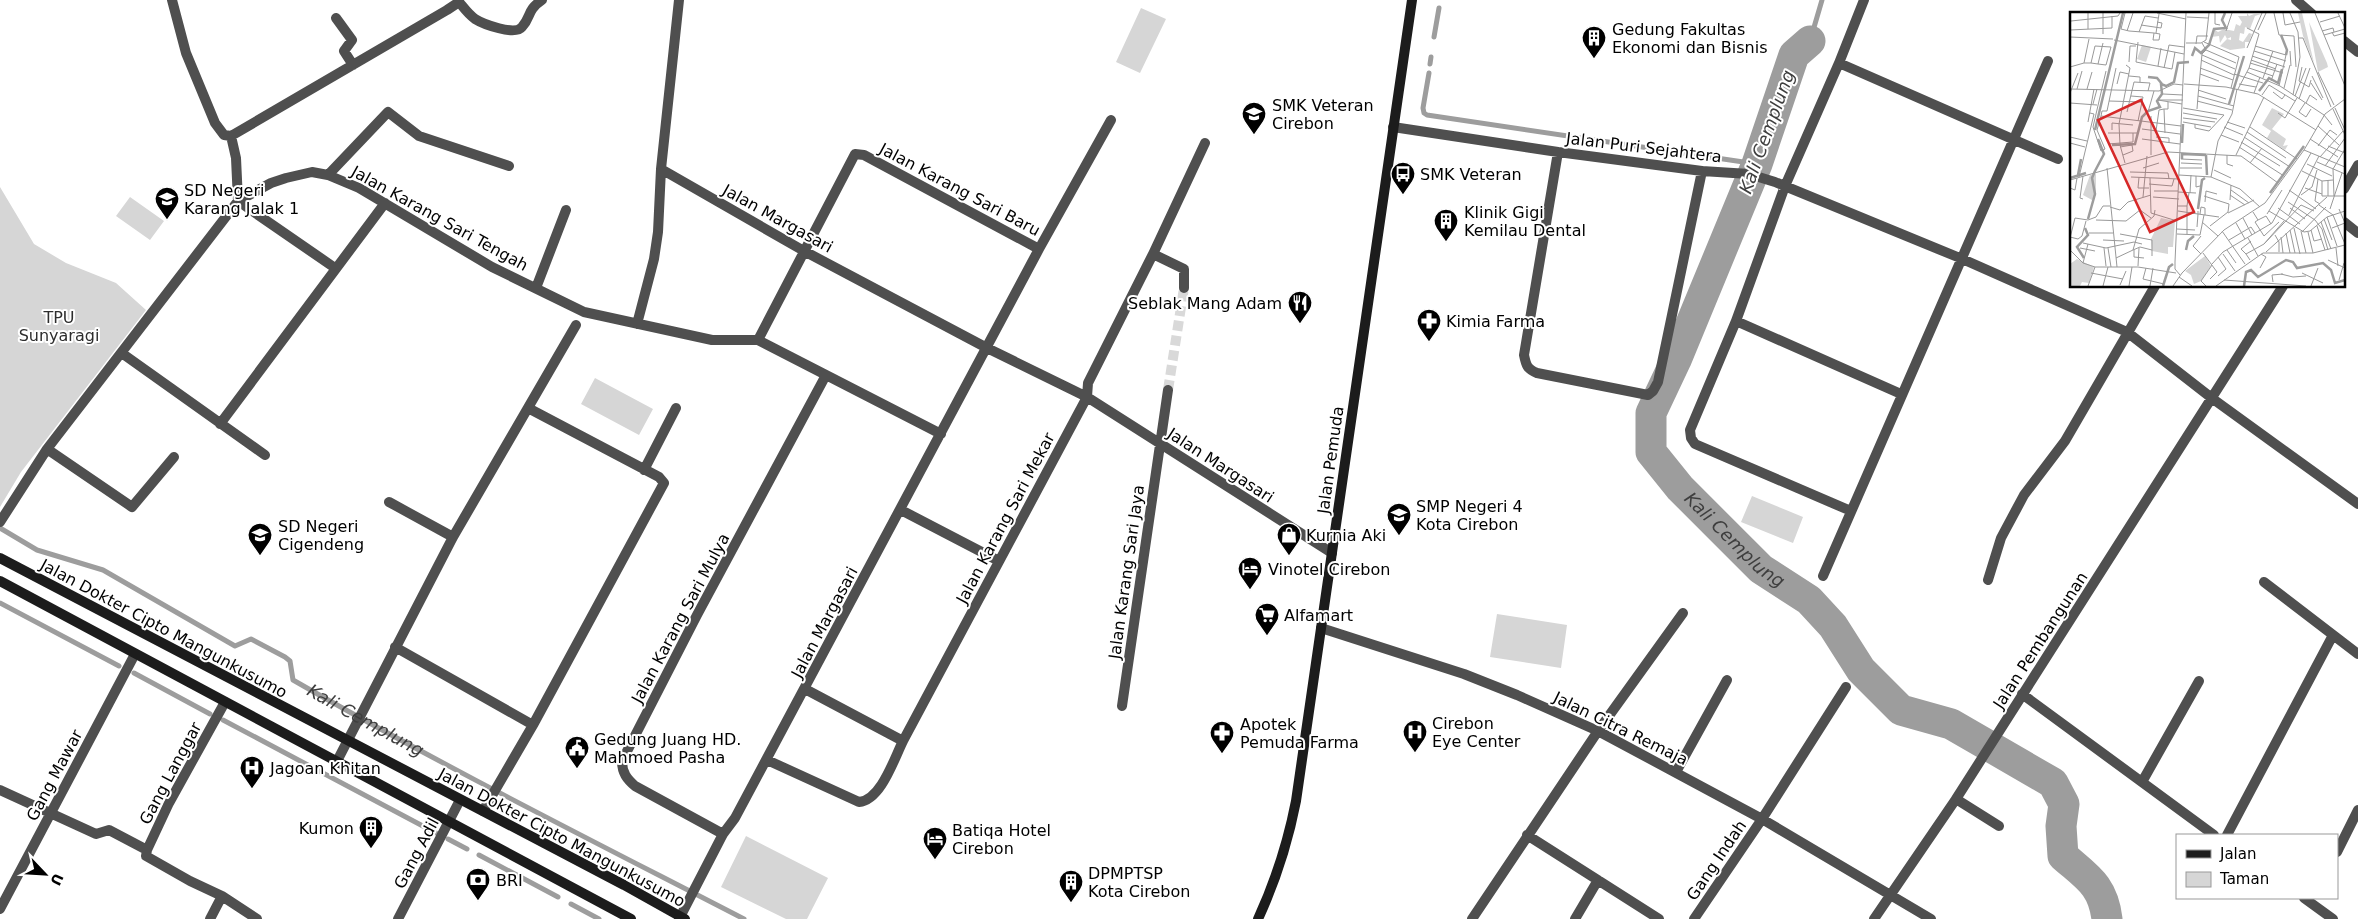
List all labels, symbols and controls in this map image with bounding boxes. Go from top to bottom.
inset map [2070,12,2346,288]
place label: Gedung Fakultas Ekonomi dan Bisnis [1612,20,1768,57]
building icon: Gedung Fakultas Ekonomi dan Bisnis [1581,25,1607,59]
water label: Kali Cemplung [1734,67,1799,196]
place label: SMK Veteran Cirebon [1272,96,1374,133]
school or university icon: SMK Veteran Cirebon [1241,101,1267,135]
street label: Jalan Puri Sejahtera [1564,128,1723,166]
street label: Jalan Karang Sari Baru [875,138,1043,240]
street label: Jalan Karang Sari Tengah [347,161,531,275]
bus stop icon: SMK Veteran [1390,161,1416,195]
place label: SMK Veteran [1420,165,1522,184]
street label: Jalan Margasari [718,180,836,257]
place label: SD Negeri Karang Jalak 1 [184,181,299,218]
school or university icon: SD Negeri Karang Jalak 1 [154,186,180,220]
place label: Klinik Gigi Kemilau Dental [1464,203,1586,240]
building icon: Klinik Gigi Kemilau Dental [1433,208,1459,242]
restaurant icon: Seblak Mang Adam [1287,290,1313,324]
place label: Seblak Mang Adam [1128,294,1282,313]
park label: TPU Sunyaragi [19,308,99,345]
pharmacy icon: Kimia Farma [1416,308,1442,342]
place label: Kimia Farma [1446,312,1545,331]
street label: Jalan Pemuda [1313,405,1347,516]
street label: Jalan Margasari [1163,423,1277,507]
street label: Jalan Karang Sari Mekar [952,429,1059,608]
street label: Jalan Karang Sari Jaya [1105,484,1148,661]
water label: Kali Cemplung [1681,488,1789,592]
place label: SMP Negeri 4 Kota Cirebon [1416,497,1523,534]
school or university icon: SMP Negeri 4 Kota Cirebon [1386,502,1412,536]
place label: SD Negeri Cigendeng [278,517,364,554]
school or university icon: SD Negeri Cigendeng [247,522,273,556]
shop icon: Kurnia Aki [1276,522,1302,556]
place label: Kurnia Aki [1306,526,1386,545]
street label: Jalan Karang Sari Mulya [627,530,733,707]
street label: Jalan Dokter Cipto Mangunkusumo [36,555,291,702]
hotel icon: Vinotel Cirebon [1237,556,1263,590]
place label: Vinotel Cirebon [1268,560,1390,579]
street label: Jalan Margasari [787,563,862,682]
street label: Jalan Pembangunan [1989,568,2092,713]
supermarket icon: Alfamart [1254,602,1280,636]
place label: Alfamart [1284,606,1353,625]
water label: Kali Cemplung [304,679,428,761]
street label: Jalan Citra Remaja [1550,687,1691,769]
place label: Cirebon Eye Center [1432,714,1521,751]
place label: Apotek Pemuda Farma [1240,715,1359,752]
street label: Gang Langgar [135,718,206,828]
hospital icon: Cirebon Eye Center [1402,719,1428,753]
pharmacy icon: Apotek Pemuda Farma [1209,720,1235,754]
street label: Gang Mawar [22,726,87,824]
place label: Gedung Juang HD. Mahmoed Pasha [594,730,741,767]
public building icon: Gedung Juang HD. Mahmoed Pasha [564,735,590,769]
hospital icon: Jagoan Khitan [239,755,265,789]
place label: Jagoan Khitan [269,759,381,778]
street label: Jalan Dokter Cipto Mangunkusumo [434,764,689,911]
building icon: Kumon [358,815,384,849]
street label: Gang Adil [390,815,443,892]
street label: Gang Indah [1683,817,1750,904]
place label: Kumon [299,819,354,838]
place label: Batiqa Hotel Cirebon [952,821,1051,858]
hotel icon: Batiqa Hotel Cirebon [922,826,948,860]
legend [2176,834,2338,899]
text: Jalan [2219,845,2256,863]
north arrow [20,849,70,899]
place label: DPMPTSP Kota Cirebon [1088,864,1190,901]
bank icon: BRI [465,867,491,901]
building icon: DPMPTSP Kota Cirebon [1058,869,1084,903]
text: Taman [2219,870,2269,888]
text: U [47,871,66,888]
place label: BRI [496,871,523,890]

